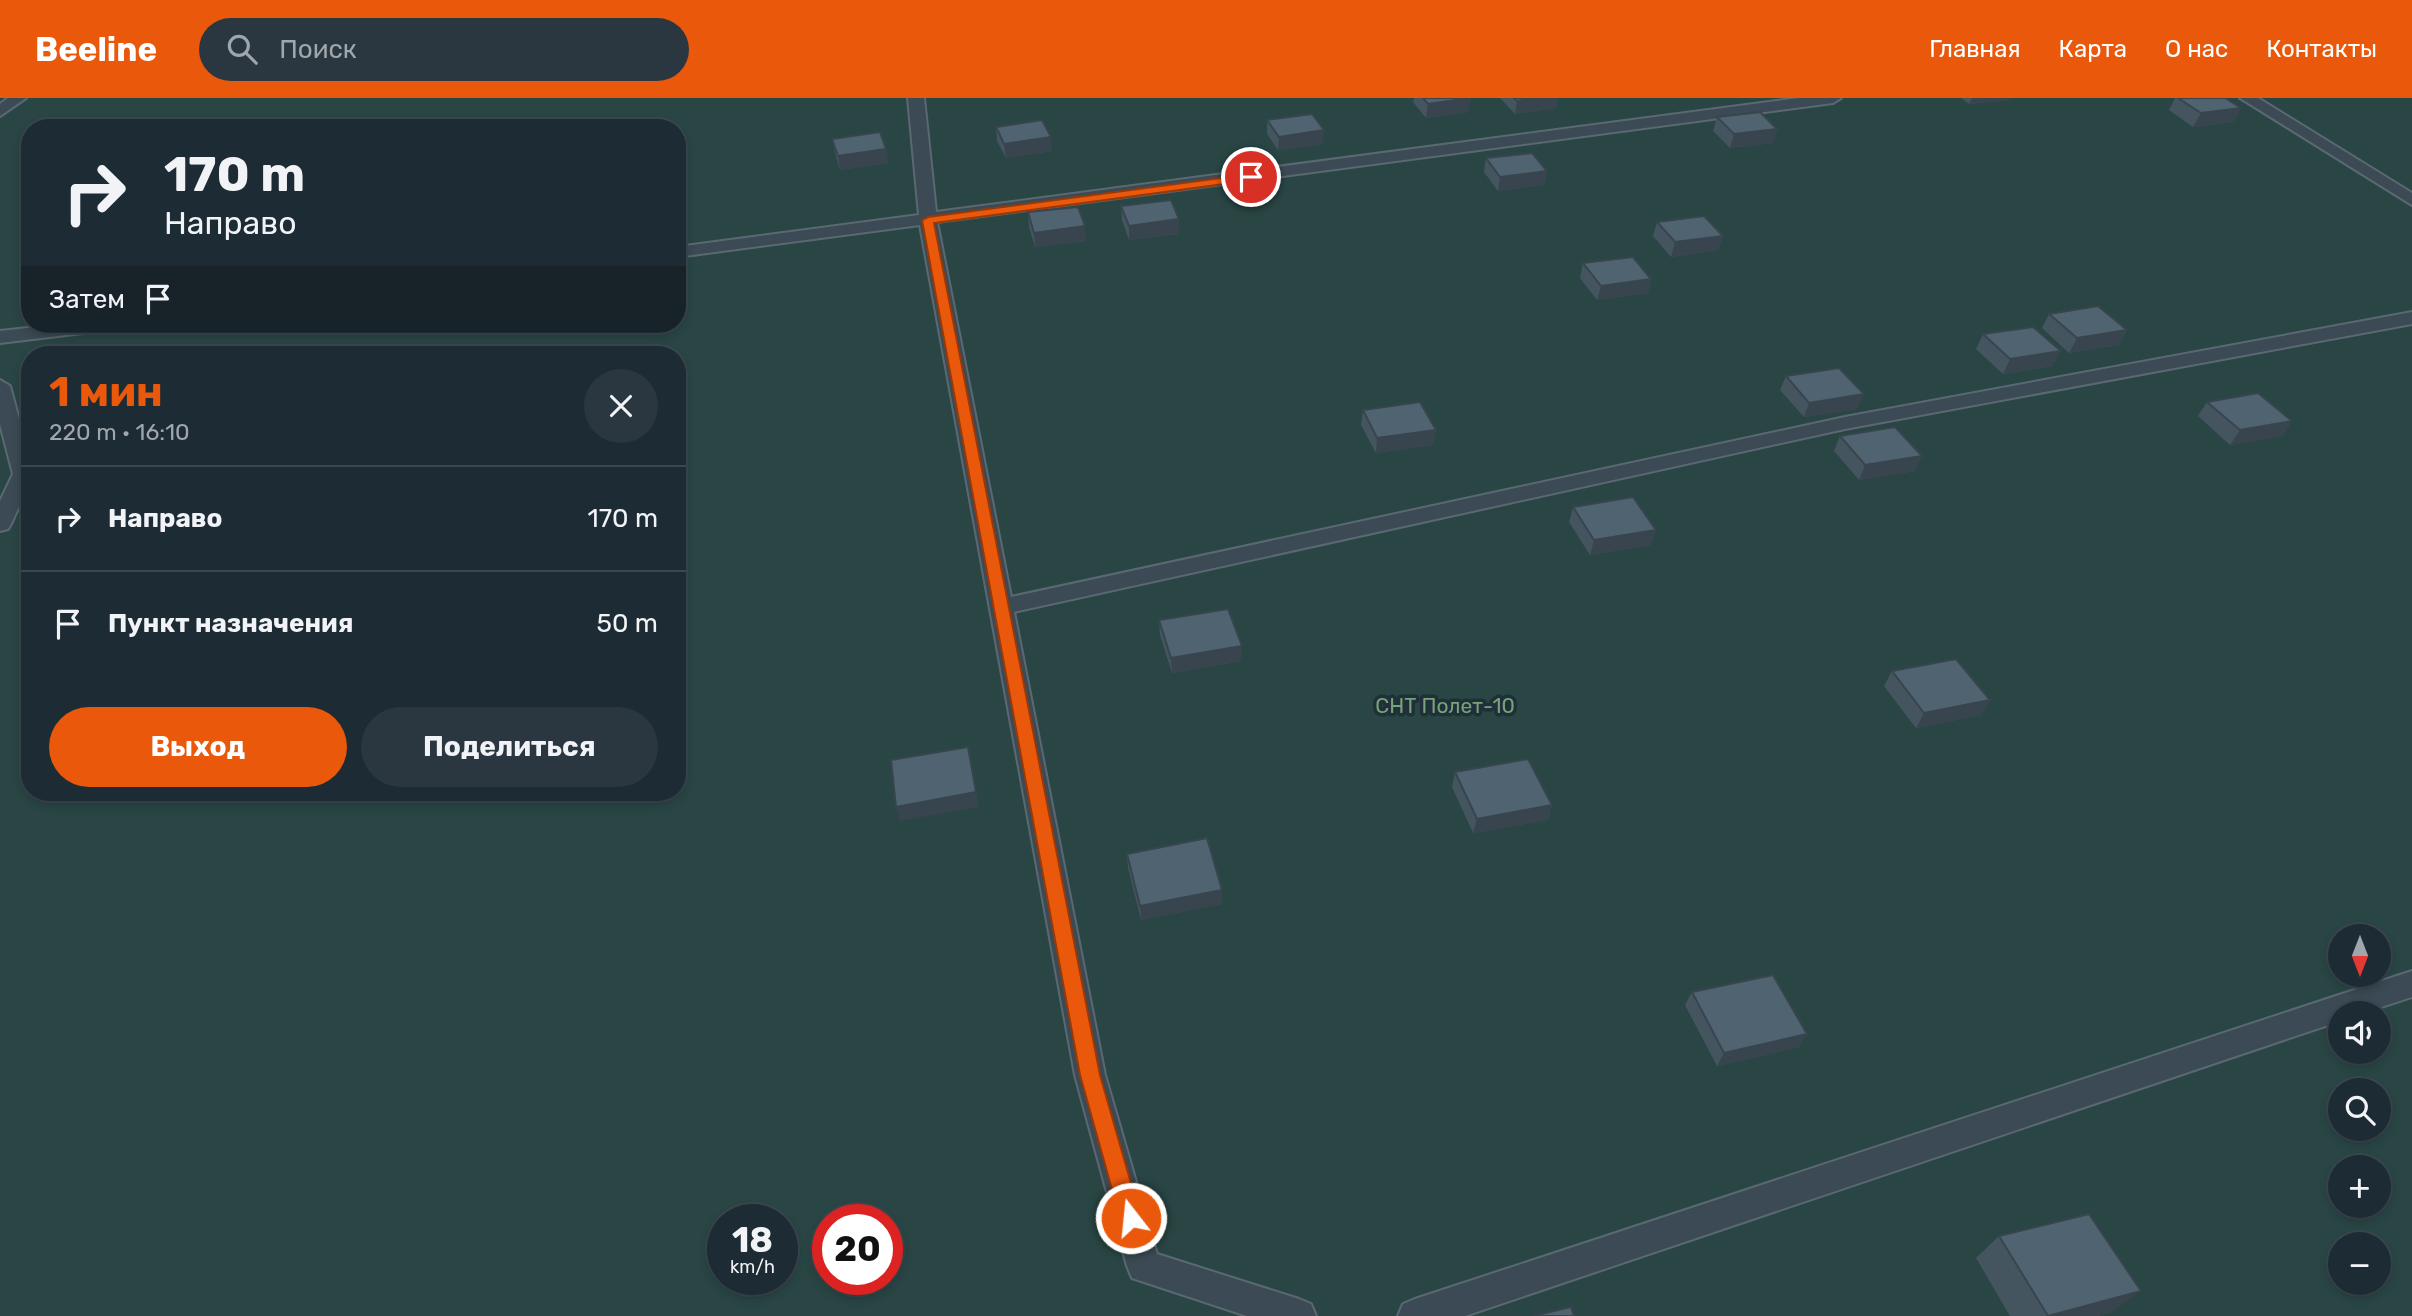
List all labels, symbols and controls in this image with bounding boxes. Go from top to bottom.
search box [199,18,689,81]
text: Beeline [35,30,157,69]
icon: search [223,30,261,68]
text: Поиск [279,34,357,65]
text: Главная [1929,35,2021,63]
text: Карта [2059,35,2127,63]
text: О нас [2165,35,2228,63]
text: Контакты [2266,35,2377,63]
text: 170 m [164,145,305,203]
icon: right [49,147,140,238]
pin [1221,147,1281,207]
icon: arrive [1232,158,1270,196]
text: Направо [164,204,297,242]
icon: arrive [139,280,177,318]
text: Затем [49,284,125,315]
text: 1 мин [49,367,163,417]
button: close [584,369,658,443]
text: 220 m · 16:10 [49,418,190,446]
icon: right [49,500,87,538]
text: Направо [108,503,222,534]
text: 170 m [588,503,658,534]
icon: arrive [49,605,87,643]
text: Пункт назначения [108,608,353,639]
text: 50 m [597,608,658,639]
park label: СНТ Полет-10 [1375,693,1515,718]
button: Выход [49,707,347,787]
button: Поделиться [361,707,658,787]
north arrow [2328,924,2390,987]
map controls [2328,924,2391,1295]
button: sound [2328,1001,2391,1064]
button: search [2328,1078,2391,1141]
button: + [2328,1155,2391,1218]
position arrow [1094,1181,1168,1255]
speed limit sign: 20 [812,1204,903,1295]
text: 18 [732,1219,773,1261]
button: − [2328,1232,2391,1295]
text: km/h [730,1256,775,1278]

